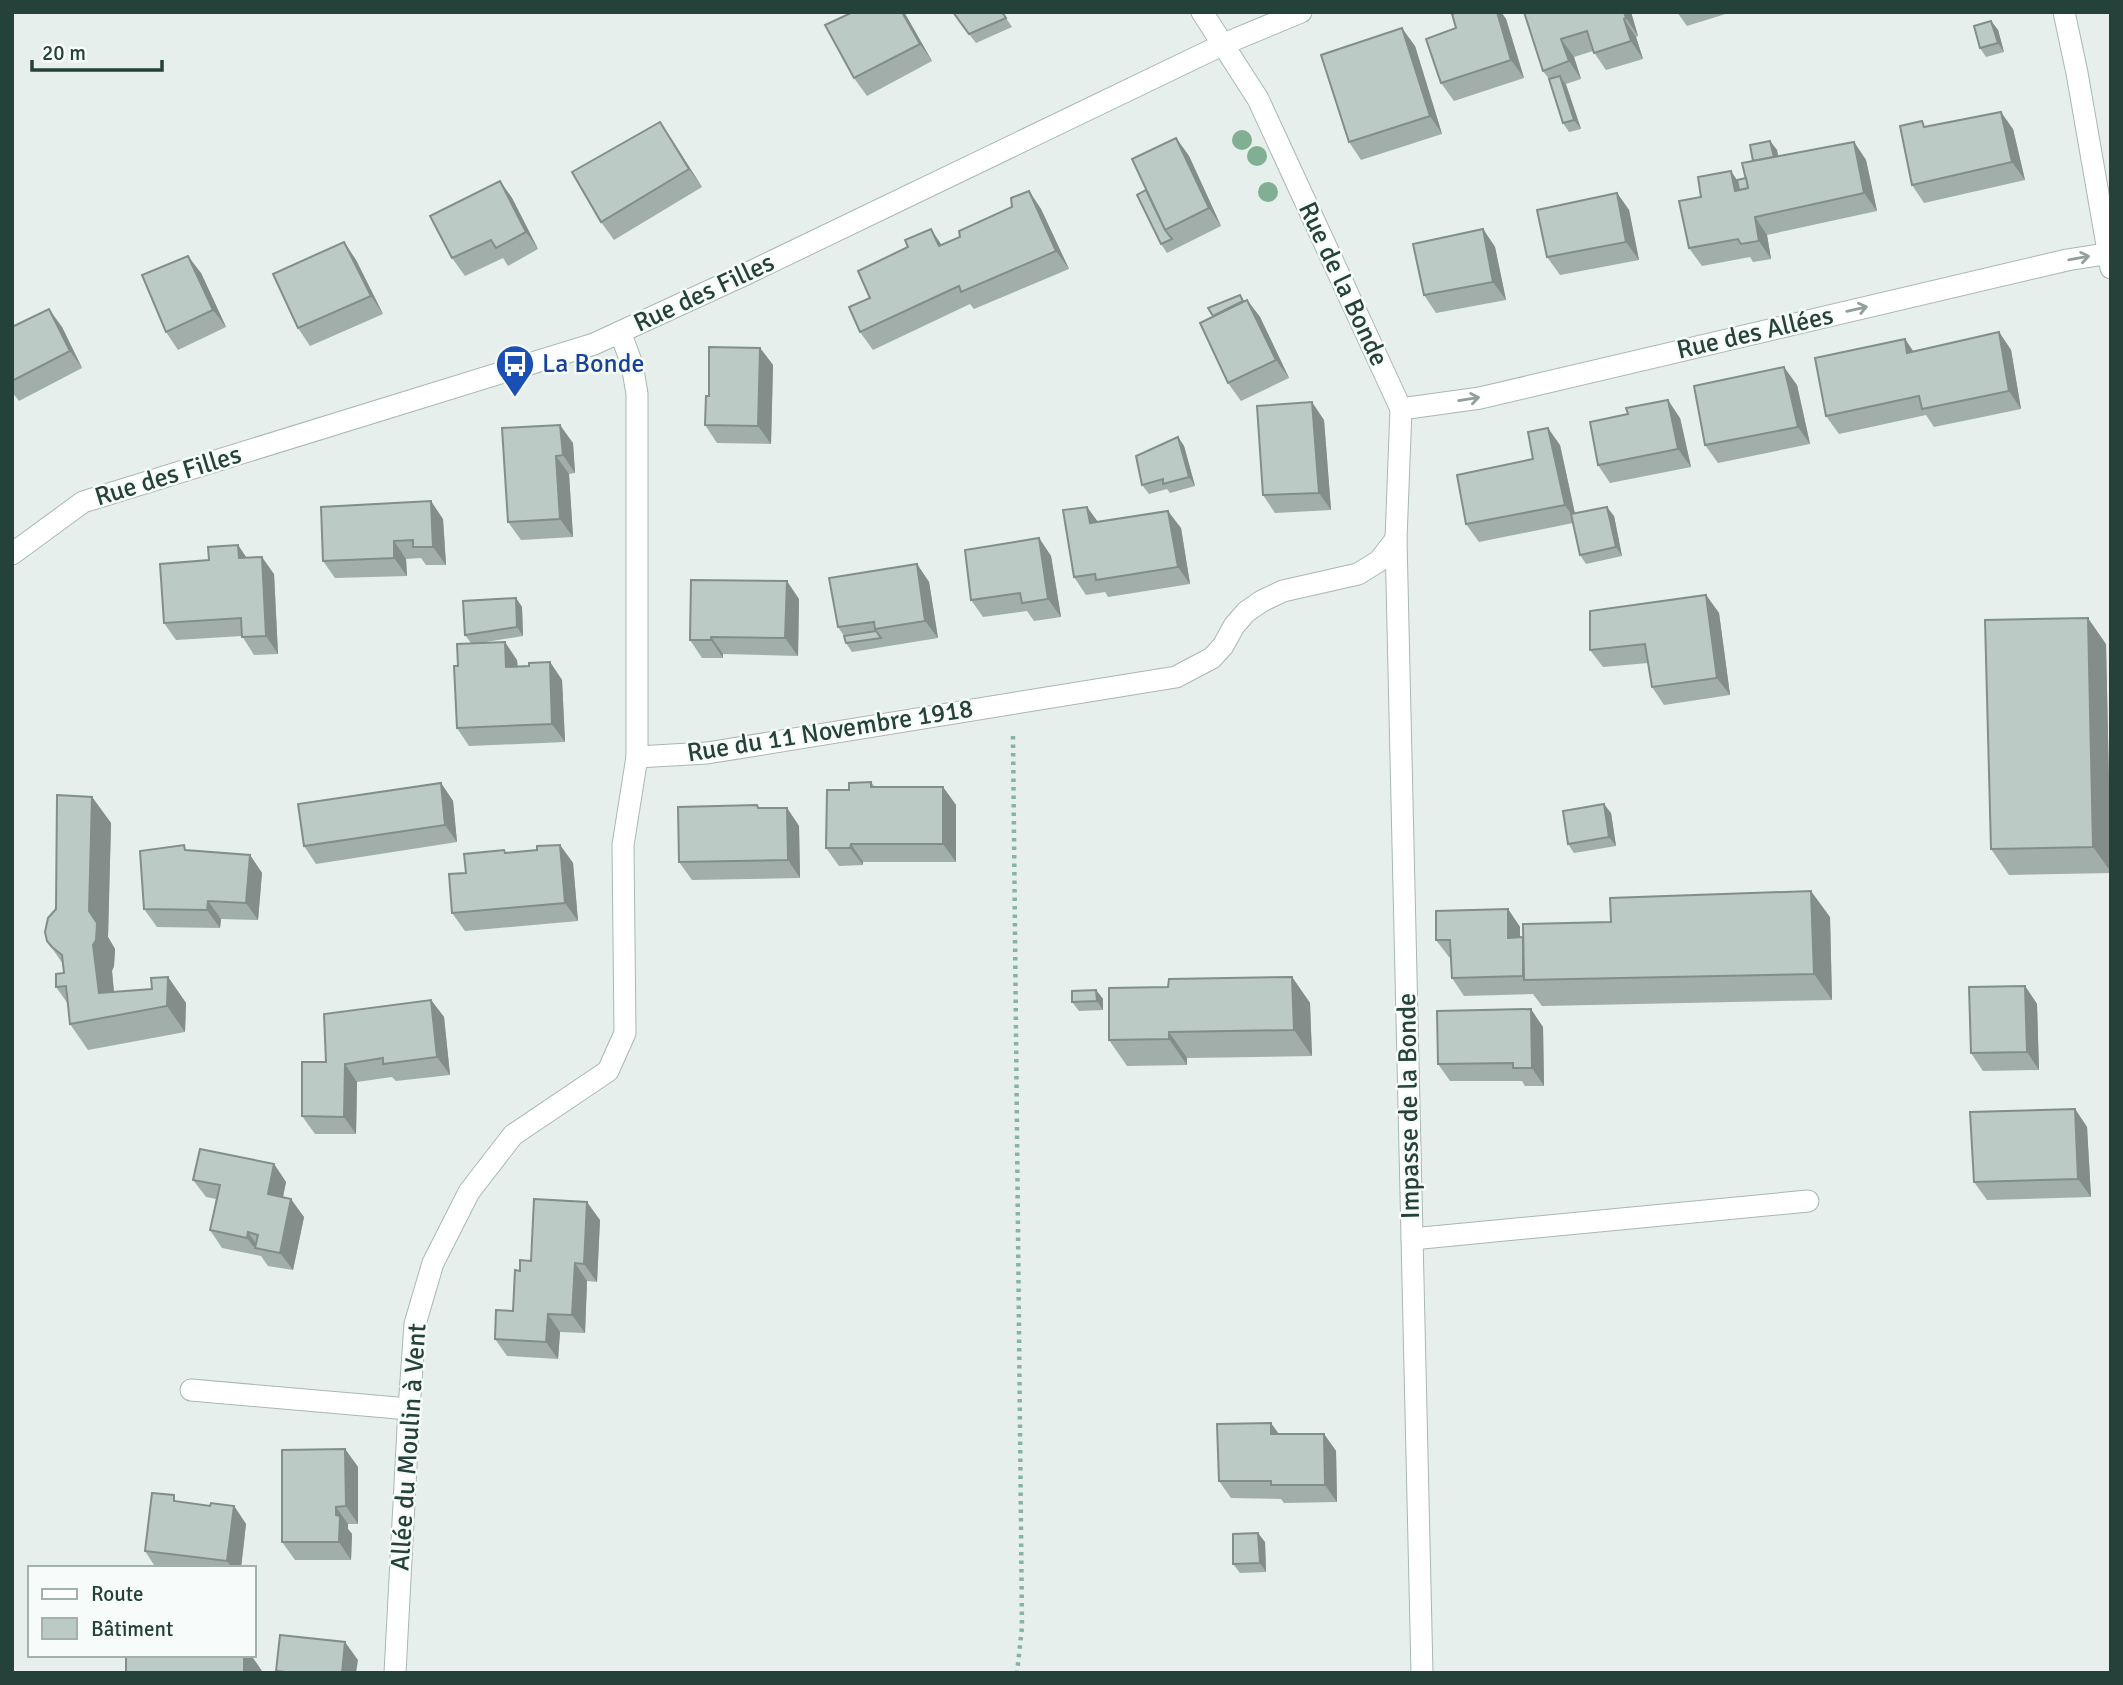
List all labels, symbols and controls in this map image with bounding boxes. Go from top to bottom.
scale bar [32,28,161,72]
text: 20 m [42,40,86,66]
street label: Rue de la Bonde [1291,197,1395,371]
street label: Rue des Filles [629,246,779,340]
one-way arrow [2067,251,2090,264]
street label: Rue des Allées [1674,299,1836,367]
one-way arrow [1845,302,1868,315]
bus stop icon: La Bonde [494,343,536,398]
place label: La Bonde [542,348,644,380]
one-way arrow [1457,392,1480,405]
street label: Rue des Filles [91,439,245,513]
street label: Rue du 11 Novembre 1918 [685,693,975,769]
street label: Impasse de la Bonde [1391,993,1427,1219]
street label: Allée du Moulin à Vent [384,1322,434,1572]
legend [28,1566,256,1657]
text: Route [91,1581,143,1607]
text: Bâtiment [91,1616,173,1642]

